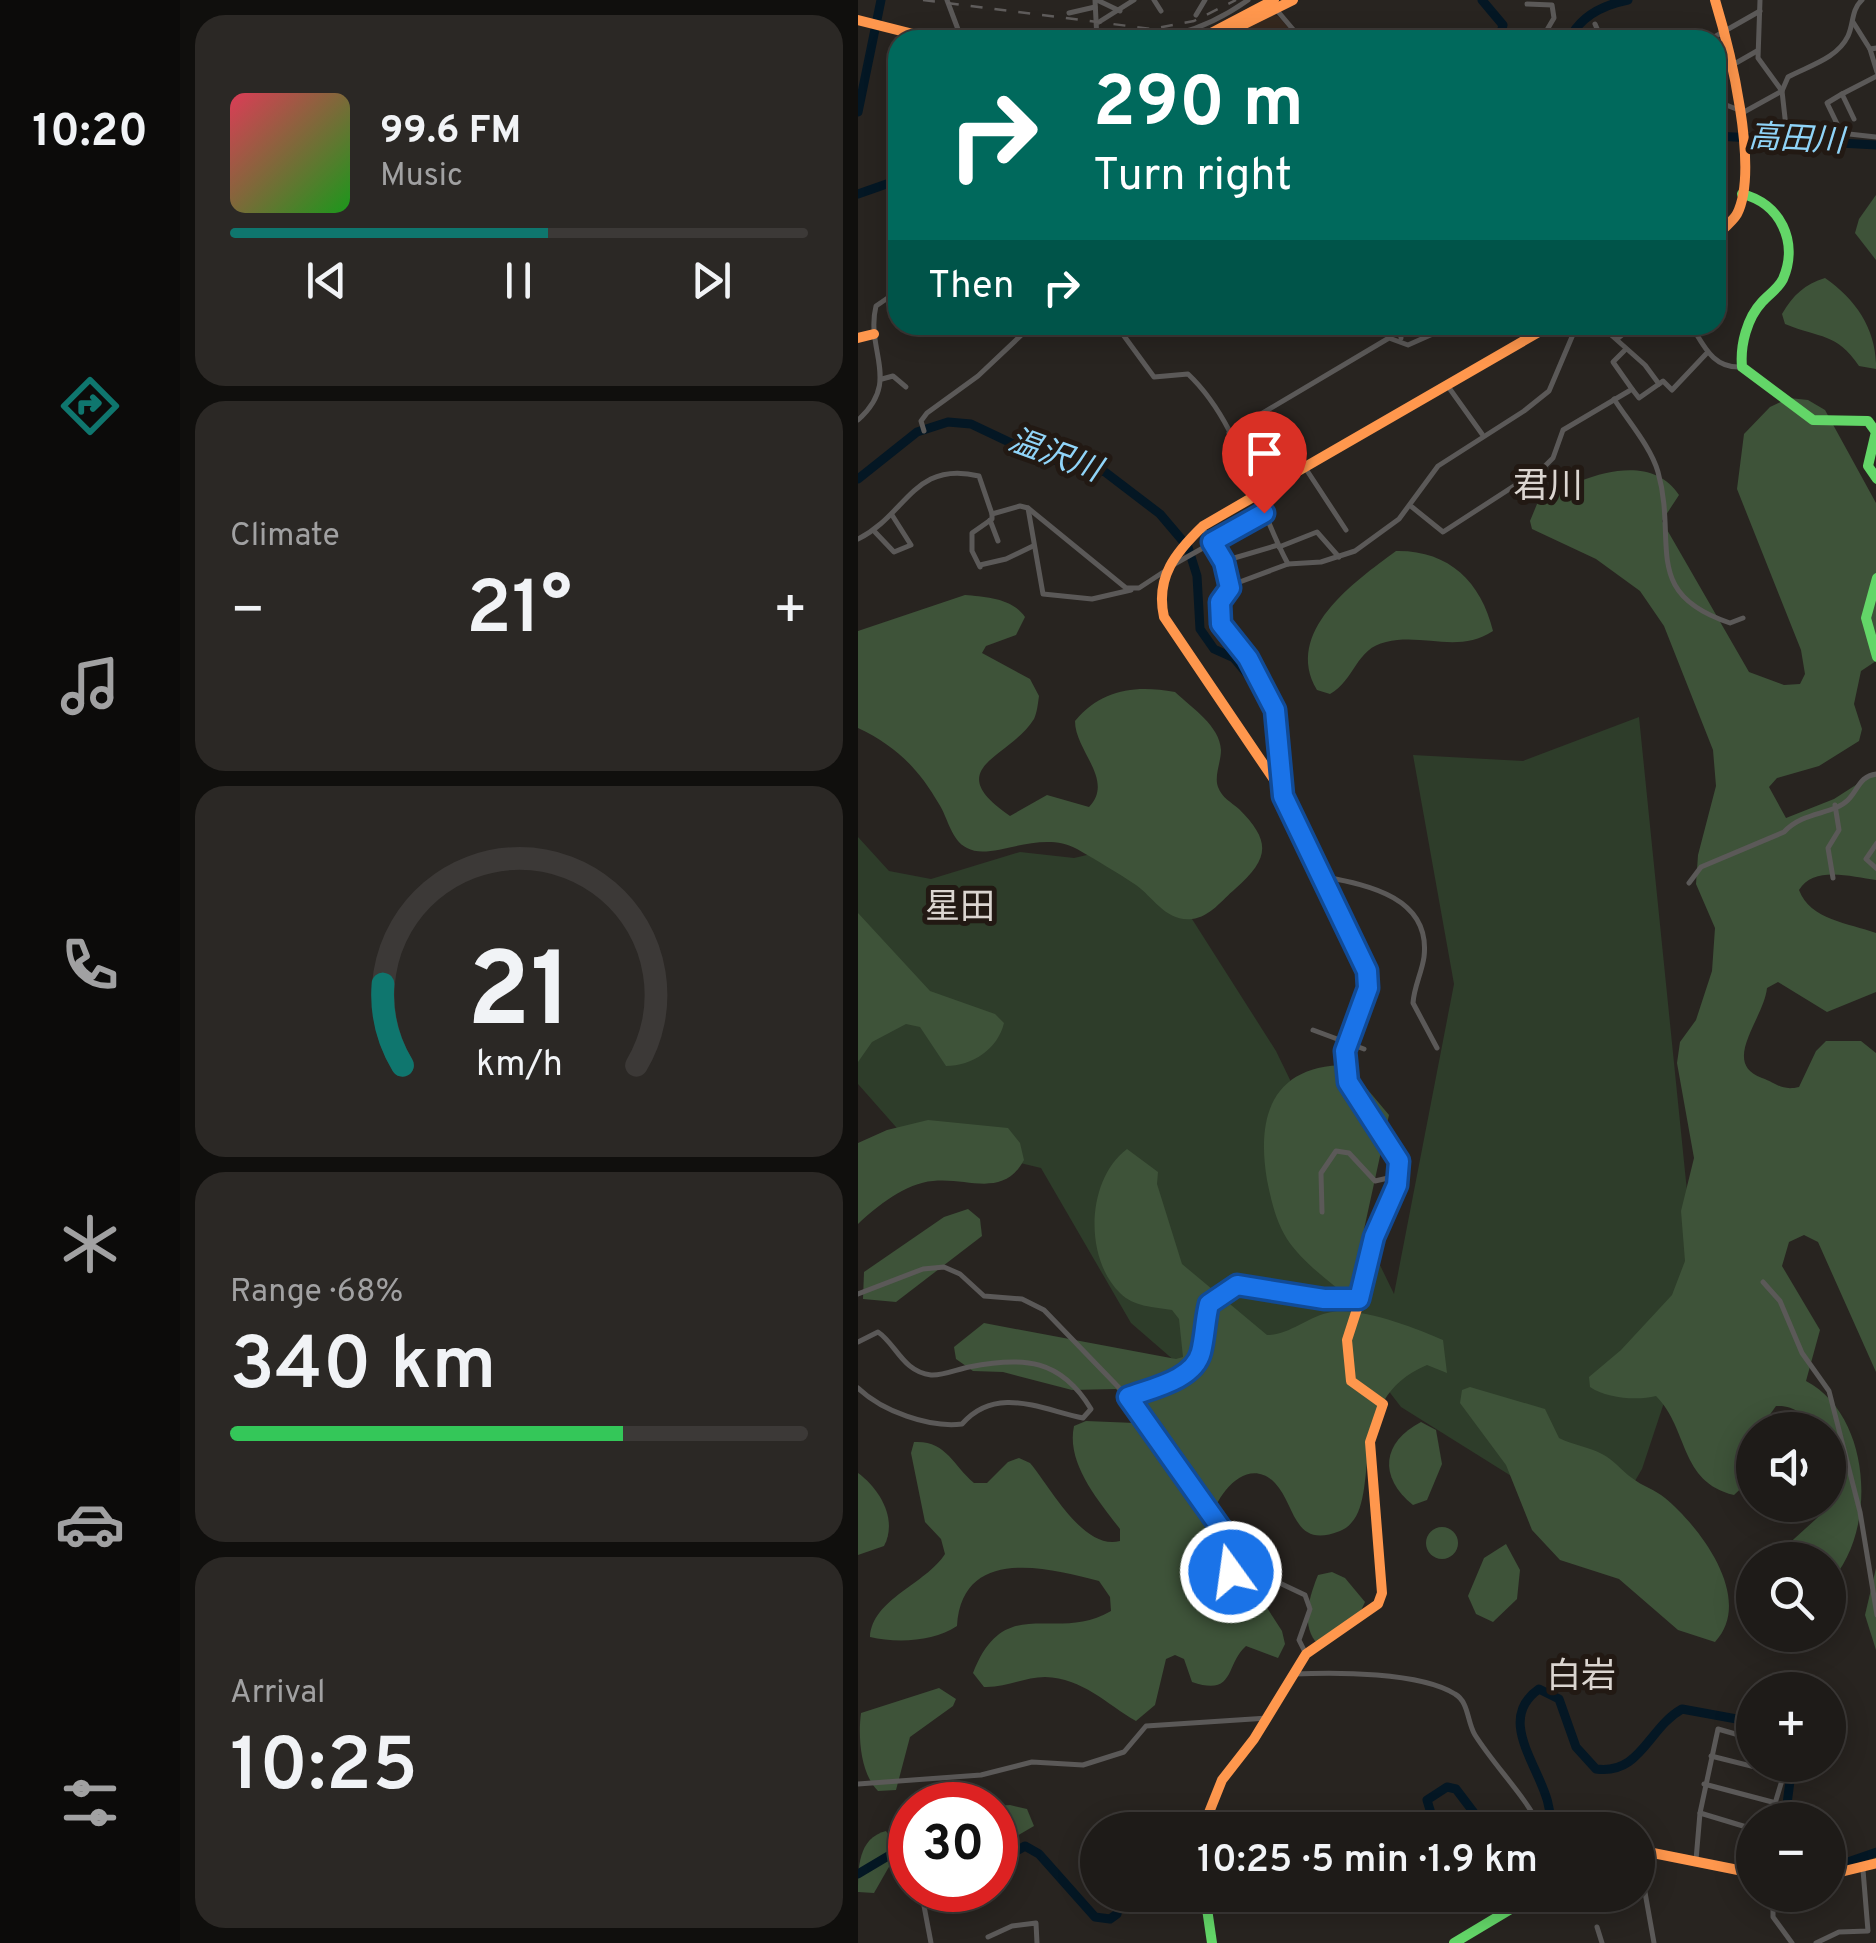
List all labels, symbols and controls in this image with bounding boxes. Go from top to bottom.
text: 290 m [1093,62,1304,151]
icon: right [928,70,1058,200]
text: 10:20 [32,105,148,162]
text: 99.6 FM [380,108,521,157]
water label: 高田川 [1747,119,1848,164]
text: Turn right [1093,149,1292,206]
text: Music [380,157,463,197]
icon: previous [299,253,354,308]
icon: pause [491,253,546,308]
icon: next [684,253,739,308]
icon: right [1034,260,1089,315]
text: Then [928,263,1014,312]
icon: directions [55,371,125,441]
pin [1222,411,1307,514]
water label: 温沢川 [1002,422,1109,493]
icon: arrive [1237,426,1292,481]
district label: 君川 [1513,466,1583,510]
text: Climate [230,517,340,557]
text: 21° [466,565,572,660]
text: − [230,578,265,648]
text: + [773,578,808,648]
icon: music [55,651,125,721]
district label: 星田 [925,887,995,931]
icon: phone [55,930,125,1000]
text: 21 [466,931,572,1063]
text: km/h [476,1043,562,1089]
icon: climate [55,1209,125,1279]
text: Range · 68% [230,1273,403,1313]
text: 340 km [230,1321,496,1416]
map controls [1736,1412,1846,1912]
button: sound [1736,1412,1846,1522]
icon: car [55,1489,125,1559]
position arrow [1179,1520,1283,1624]
button: search [1736,1542,1846,1652]
district label: 白岩 [1546,1656,1616,1700]
button: + [1736,1672,1846,1782]
text: Arrival [230,1674,325,1714]
text: 10:25 [230,1722,418,1817]
icon: filters [55,1768,125,1838]
speed limit sign: 30 [888,1782,1018,1912]
button: − [1736,1802,1846,1912]
text: 10:25 · 5 min · 1.9 km [1197,1837,1538,1886]

